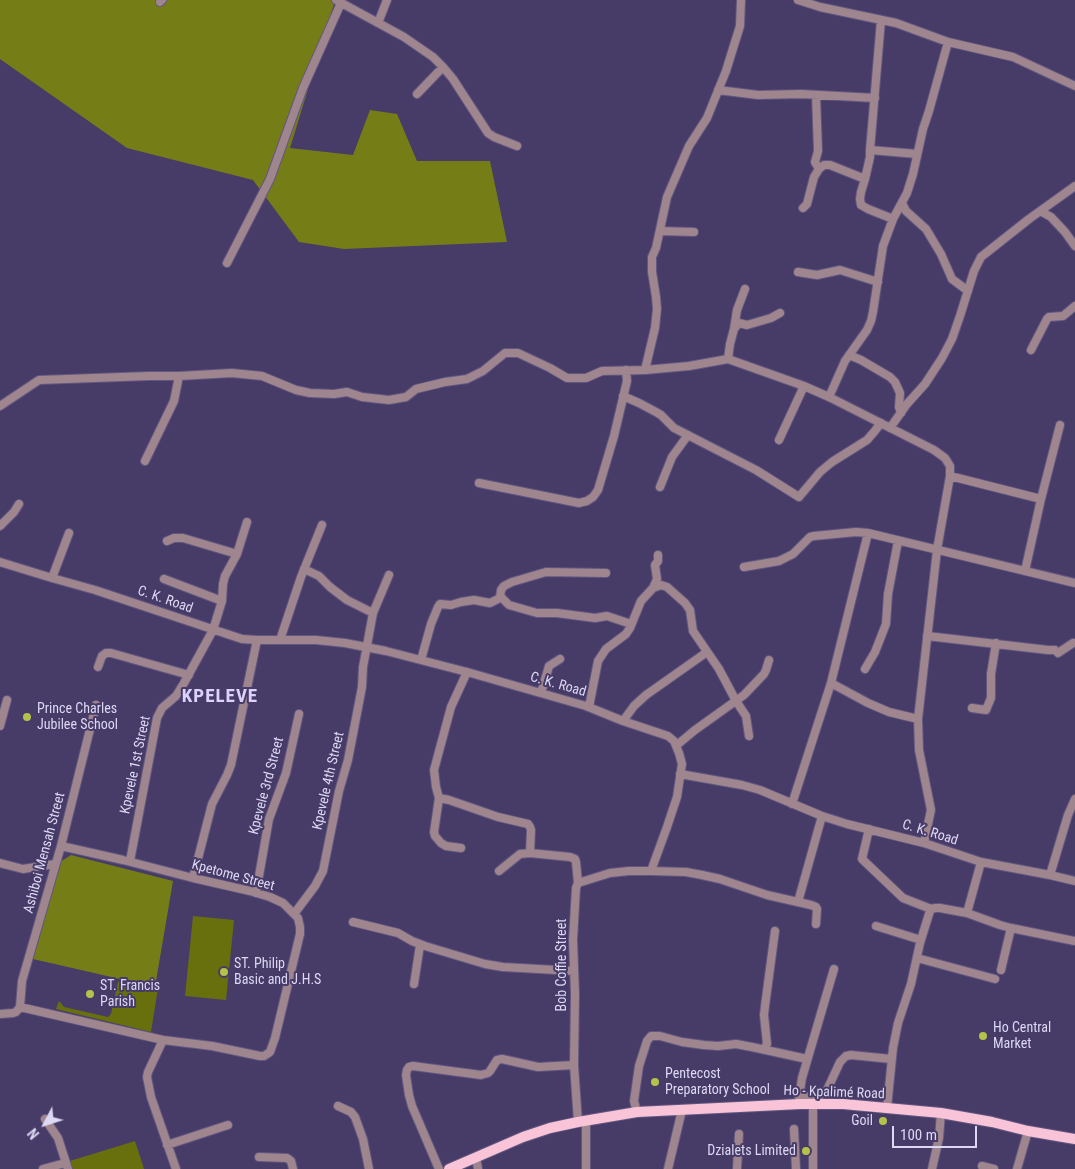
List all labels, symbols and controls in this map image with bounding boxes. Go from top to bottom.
street label: C. K. Road [135,583,195,617]
street label: C. K. Road [528,669,588,701]
district label: KPELEVE [181,686,259,708]
place label: Prince Charles Jubilee School [37,701,118,734]
marker: Prince Charles Jubilee School [21,711,33,723]
street label: Kpevele 1st Street [117,714,155,816]
street label: Kpevele 4th Street [310,730,348,832]
street label: Kpevele 3rd Street [246,735,288,837]
street label: Ashiboi Mensah Street [21,791,69,915]
street label: C. K. Road [900,817,960,849]
street label: Kpetome Street [190,857,276,895]
street label: Bob Coffie Street [554,919,570,1011]
place label: ST. Philip Basic and J.H.S [234,956,321,989]
marker: ST. Philip Basic and J.H.S [218,966,230,978]
place label: ST. Francis Parish [100,978,160,1010]
marker: ST. Francis Parish [84,988,96,1000]
place label: Ho Central Market [993,1020,1051,1052]
marker: Ho Central Market [977,1030,989,1042]
place label: Pentecost Preparatory School [665,1066,770,1098]
marker: Pentecost Preparatory School [649,1076,661,1088]
street label: Ho - Kpalimé Road [783,1083,885,1103]
north arrow [20,1099,70,1149]
place label: Goil [851,1113,873,1129]
marker: Goil [877,1115,889,1127]
scale bar [895,1116,980,1148]
text: N [25,1125,42,1142]
text: 100 m [900,1126,937,1144]
place label: Dzialets Limited [707,1143,796,1159]
marker: Dzialets Limited [800,1145,812,1157]

